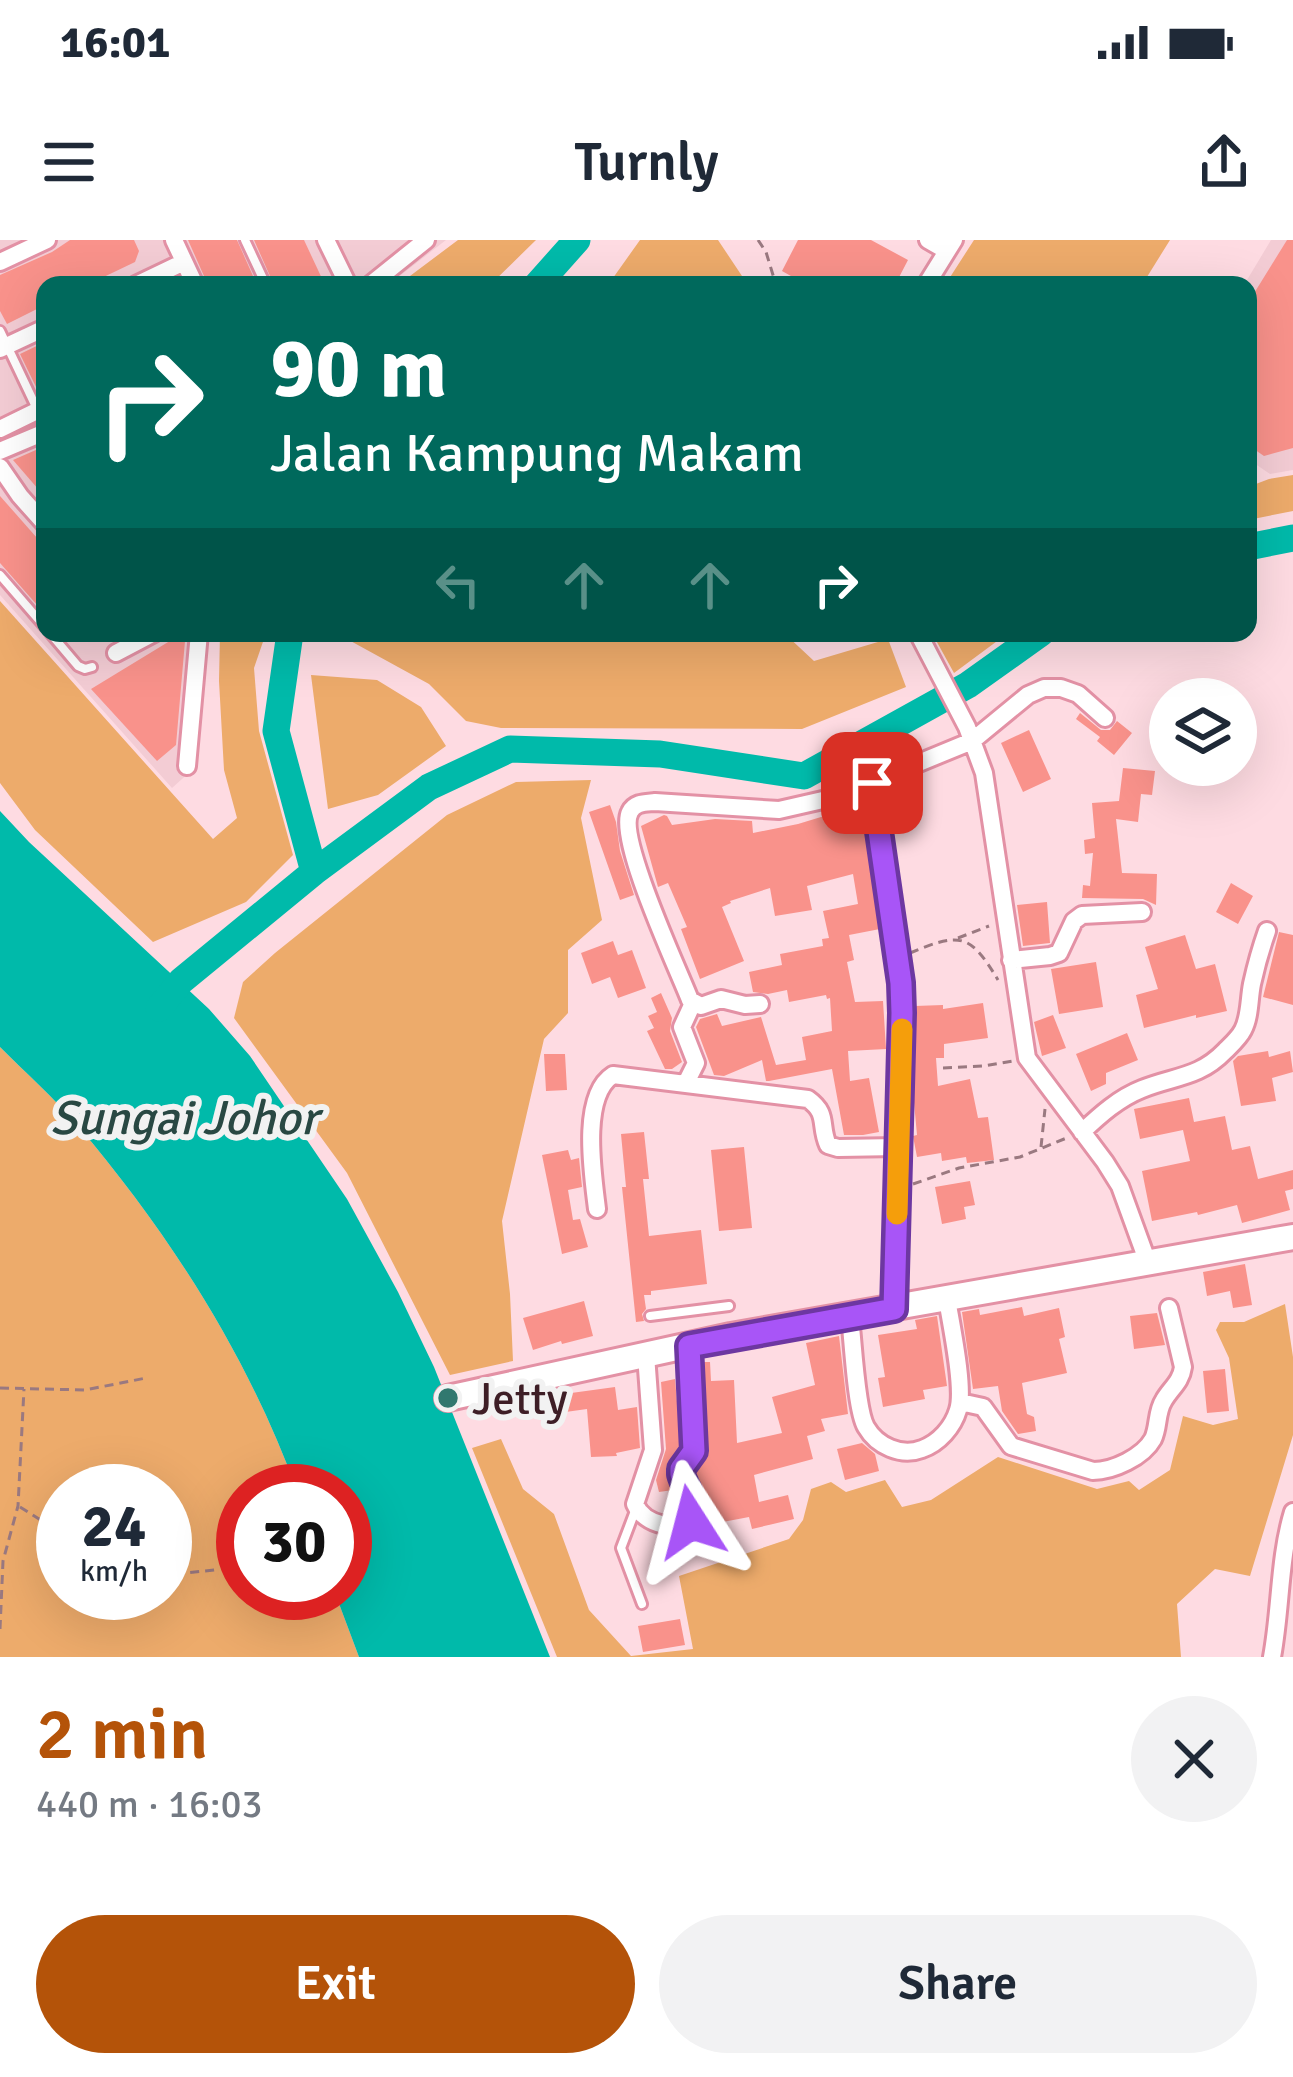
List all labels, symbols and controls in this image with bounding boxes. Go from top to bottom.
text: 16:01 [60,15,170,70]
icon: menu [36,129,102,195]
text: Turnly [574,129,719,196]
icon: share [1191,129,1257,195]
text: 90 m [270,317,447,421]
icon: right [72,324,228,480]
text: Jalan Kampung Makam [270,420,804,487]
icon: left [425,552,491,618]
icon: ahead [551,552,617,618]
icon: ahead [677,552,743,618]
icon: right [803,552,869,618]
map controls [1149,678,1257,786]
button: layers [1149,678,1257,786]
pin [821,732,923,834]
icon: arrive [839,750,905,816]
water label: Sungai Johor [50,1089,324,1148]
place label: Jetty [472,1372,567,1427]
marker: Jetty [435,1385,461,1411]
position arrow [628,1459,754,1585]
speed limit sign: 30 [216,1464,372,1620]
text: 24 [82,1490,146,1564]
text: km/h [80,1553,148,1590]
text: 2 min [36,1690,208,1779]
button: close [1131,1696,1257,1822]
text: 440 m · 16:03 [36,1780,263,1828]
button: Exit [36,1915,635,2053]
button: Share [659,1915,1257,2053]

